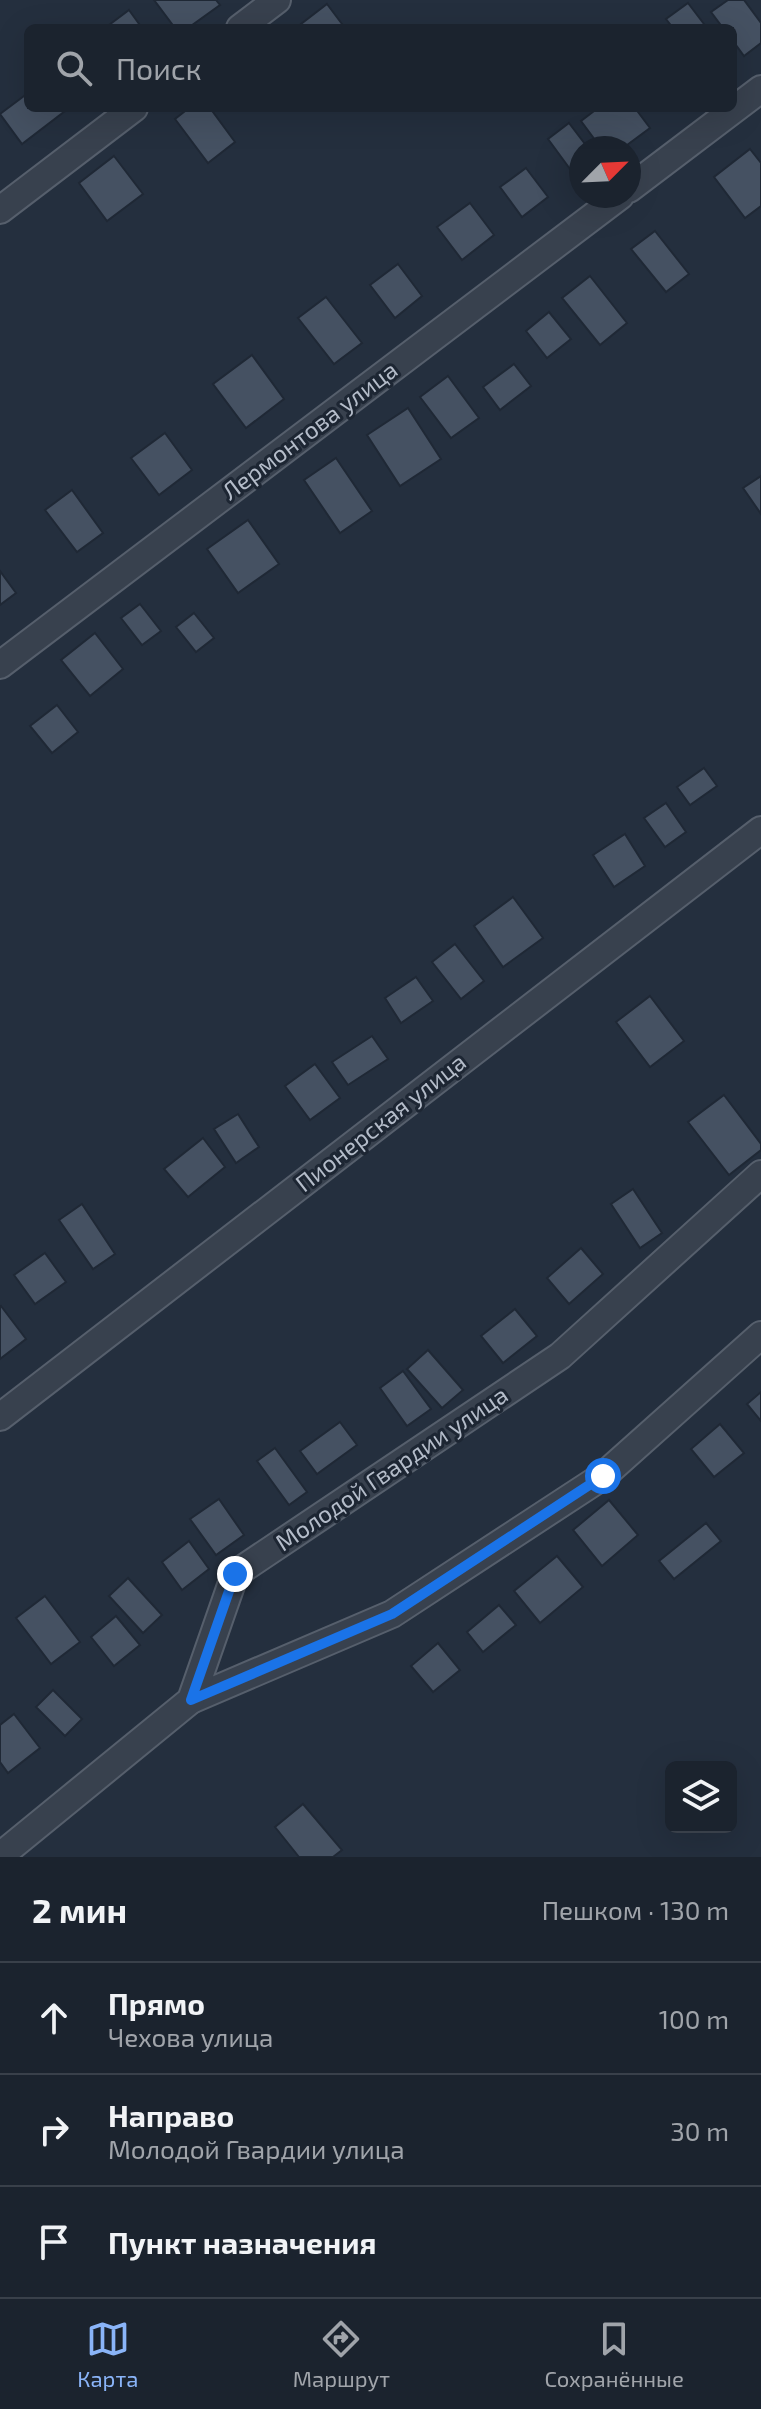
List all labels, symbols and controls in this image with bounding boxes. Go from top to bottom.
search box [24,24,737,112]
icon: search [52,46,96,90]
text: Поиск [116,50,202,86]
north arrow [569,136,641,208]
street label: Лермонтова улица [216,354,403,506]
street label: Пионерская улица [289,1046,472,1198]
street label: Молодой Гвардии улица [270,1379,513,1557]
route start [585,1458,621,1494]
route end [217,1556,253,1592]
map controls [665,1761,737,1833]
button: layers [665,1761,737,1833]
text: 2 мин [32,1889,127,1930]
text: Пешком · 130 m [542,1894,729,1925]
text: Прямо [108,1985,205,2021]
icon: ahead [32,1996,76,2040]
text: 100 m [659,2003,729,2034]
text: Чехова улица [108,2021,273,2052]
text: Направо [108,2097,234,2133]
icon: right [32,2108,76,2152]
text: 30 m [670,2115,729,2146]
text: Молодой Гвардии улица [108,2133,405,2164]
icon: arrive [32,2220,76,2264]
text: Пункт назначения [108,2224,376,2260]
tab: Карта [77,2317,138,2391]
tab: Маршрут [293,2317,390,2391]
tab: Сохранённые [544,2317,684,2391]

